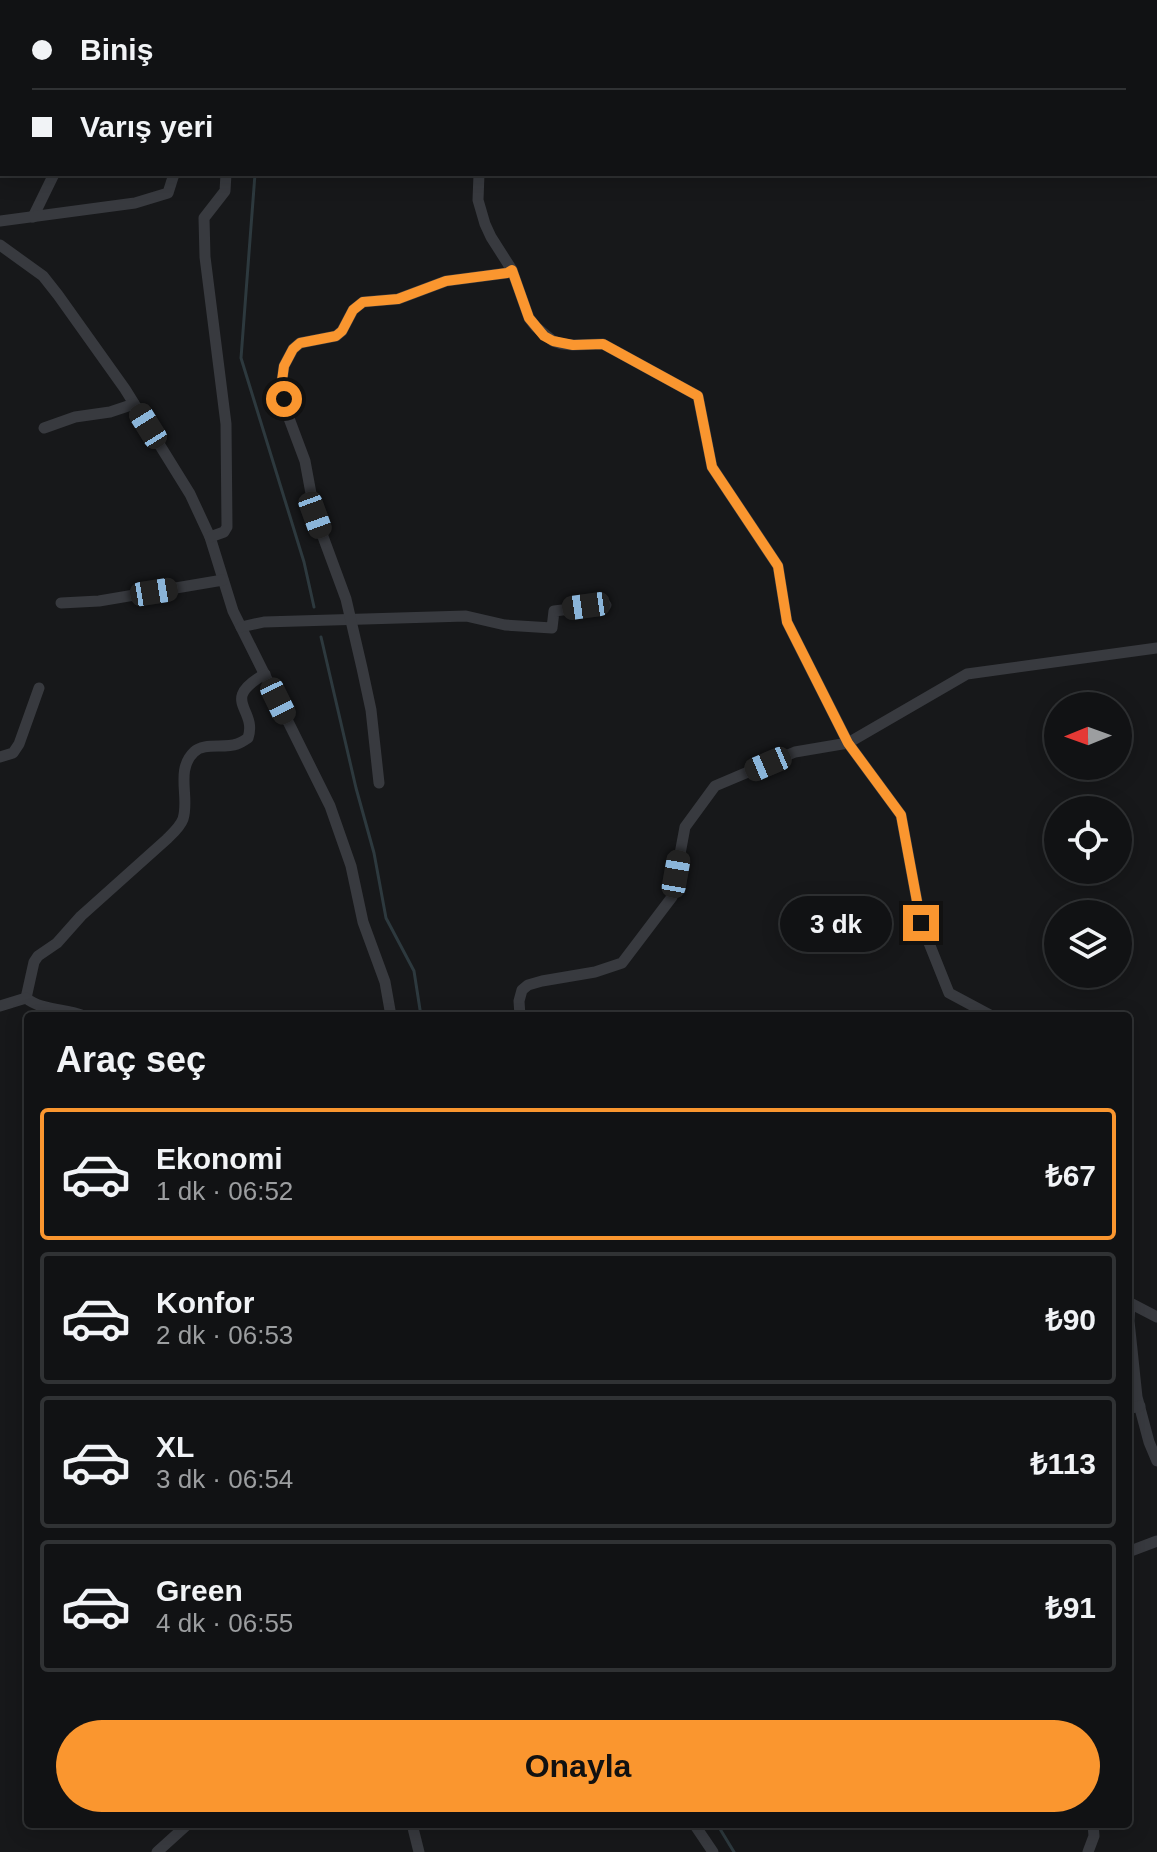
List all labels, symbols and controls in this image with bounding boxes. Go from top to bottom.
text: Biniş [80,33,153,66]
text: Varış yeri [80,110,213,143]
route start [266,381,302,417]
car [125,399,171,453]
car [296,488,334,542]
car [128,576,180,608]
car [561,591,611,621]
car [257,674,299,728]
north arrow [1044,692,1132,780]
map controls [1044,692,1132,988]
car [741,744,795,784]
button: locate [1044,796,1132,884]
car [660,848,692,900]
callout: 3 dk [781,895,893,951]
button: layers [1044,900,1132,988]
route end [903,905,939,941]
text: 3 dk [810,909,862,939]
text: Araç seç [56,1039,206,1080]
icon: car [60,1138,132,1210]
text: Ekonomi [156,1142,283,1175]
text: ₺67 [1045,1159,1096,1192]
text: 1 dk · 06:52 [156,1176,293,1206]
icon: car [60,1282,132,1354]
text: Konfor [156,1286,254,1319]
text: ₺90 [1045,1303,1096,1336]
text: 2 dk · 06:53 [156,1320,293,1350]
icon: car [60,1426,132,1498]
text: XL [156,1430,194,1463]
text: ₺113 [1030,1447,1096,1480]
text: 3 dk · 06:54 [156,1464,293,1494]
icon: car [60,1570,132,1642]
text: Green [156,1574,243,1607]
text: ₺91 [1045,1591,1096,1624]
text: 4 dk · 06:55 [156,1608,293,1638]
button: Onayla [56,1720,1100,1812]

